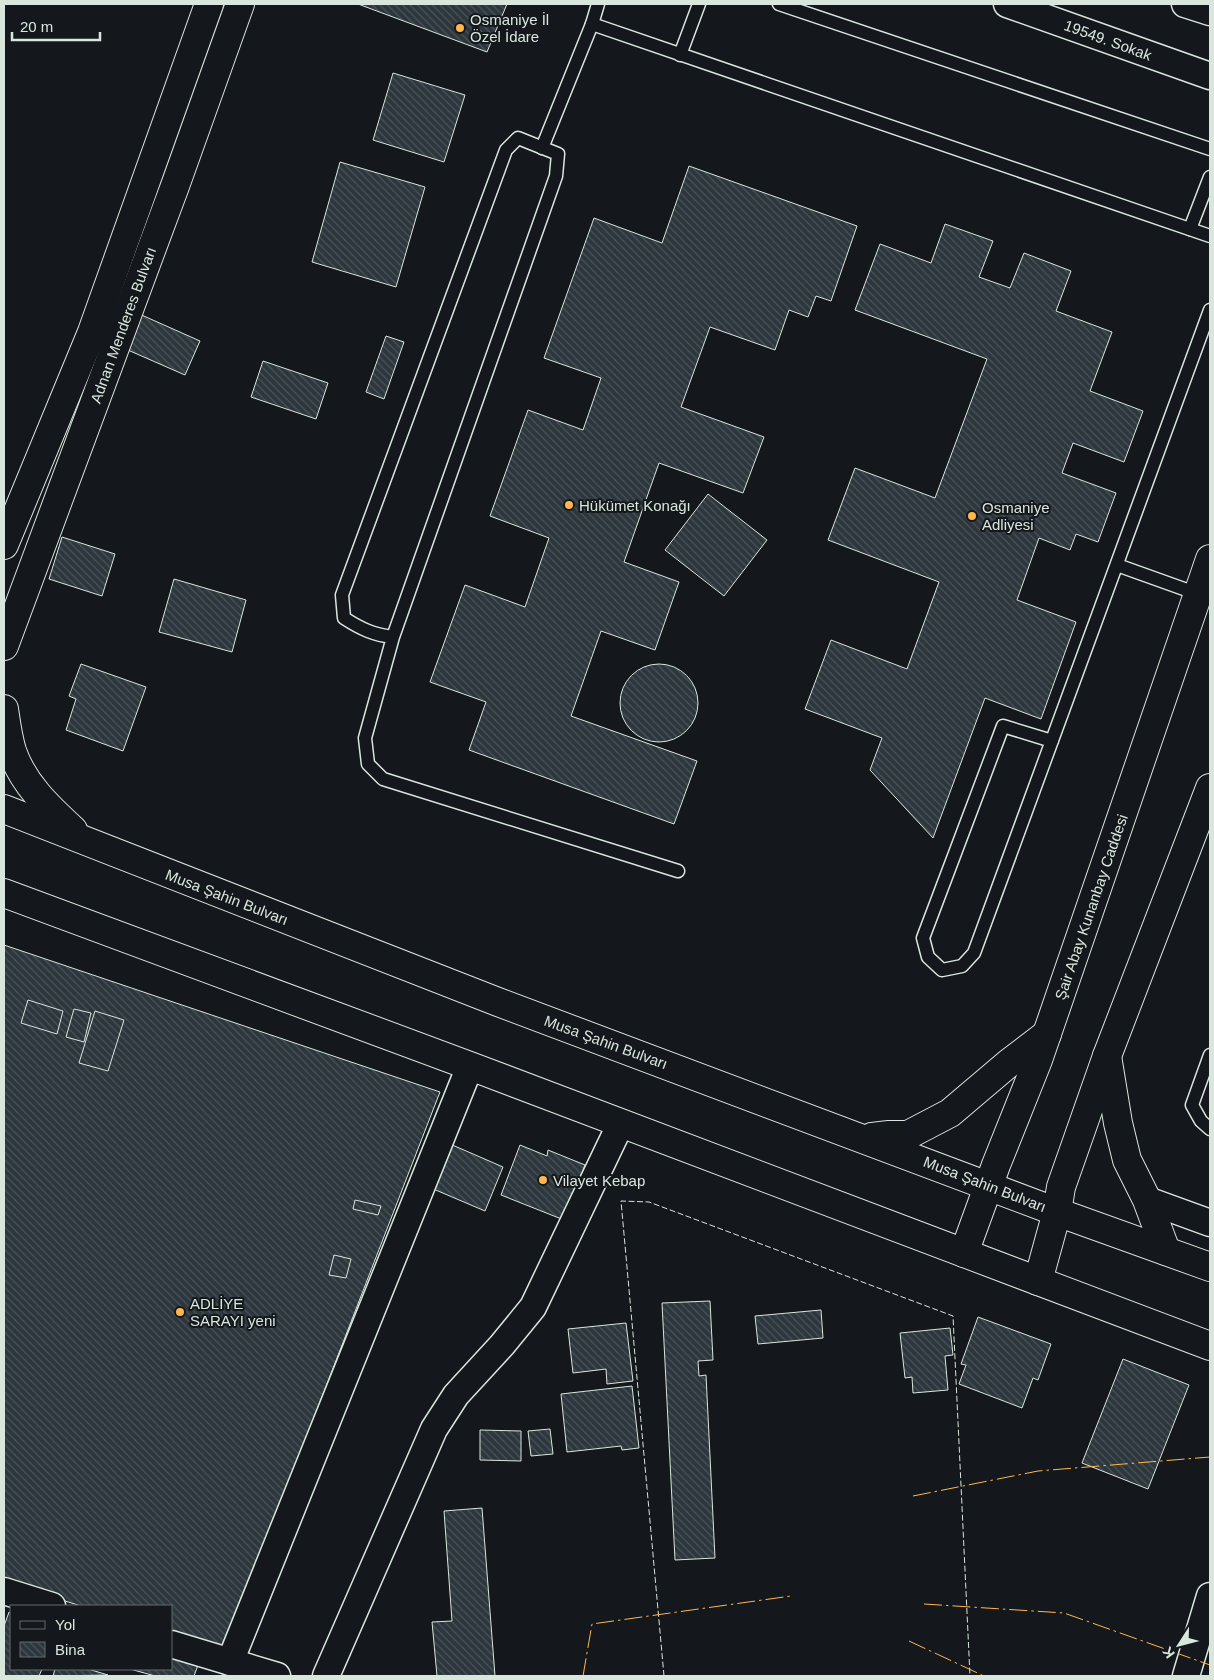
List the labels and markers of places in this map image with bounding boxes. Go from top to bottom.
place label: Osmaniye İl Özel İdare [470,11,549,45]
marker: Osmaniye İl Özel İdare [454,22,466,34]
place label: Hükümet Konağı [579,497,691,514]
marker: Hükümet Konağı [563,499,575,511]
place label: Osmaniye Adliyesi [982,499,1050,533]
marker: Osmaniye Adliyesi [966,510,978,522]
place label: Vilayet Kebap [553,1172,645,1189]
marker: Vilayet Kebap [537,1174,549,1186]
place label: ADLİYE SARAYI yeni [190,1295,276,1329]
marker: ADLİYE SARAYI yeni [174,1306,186,1318]

